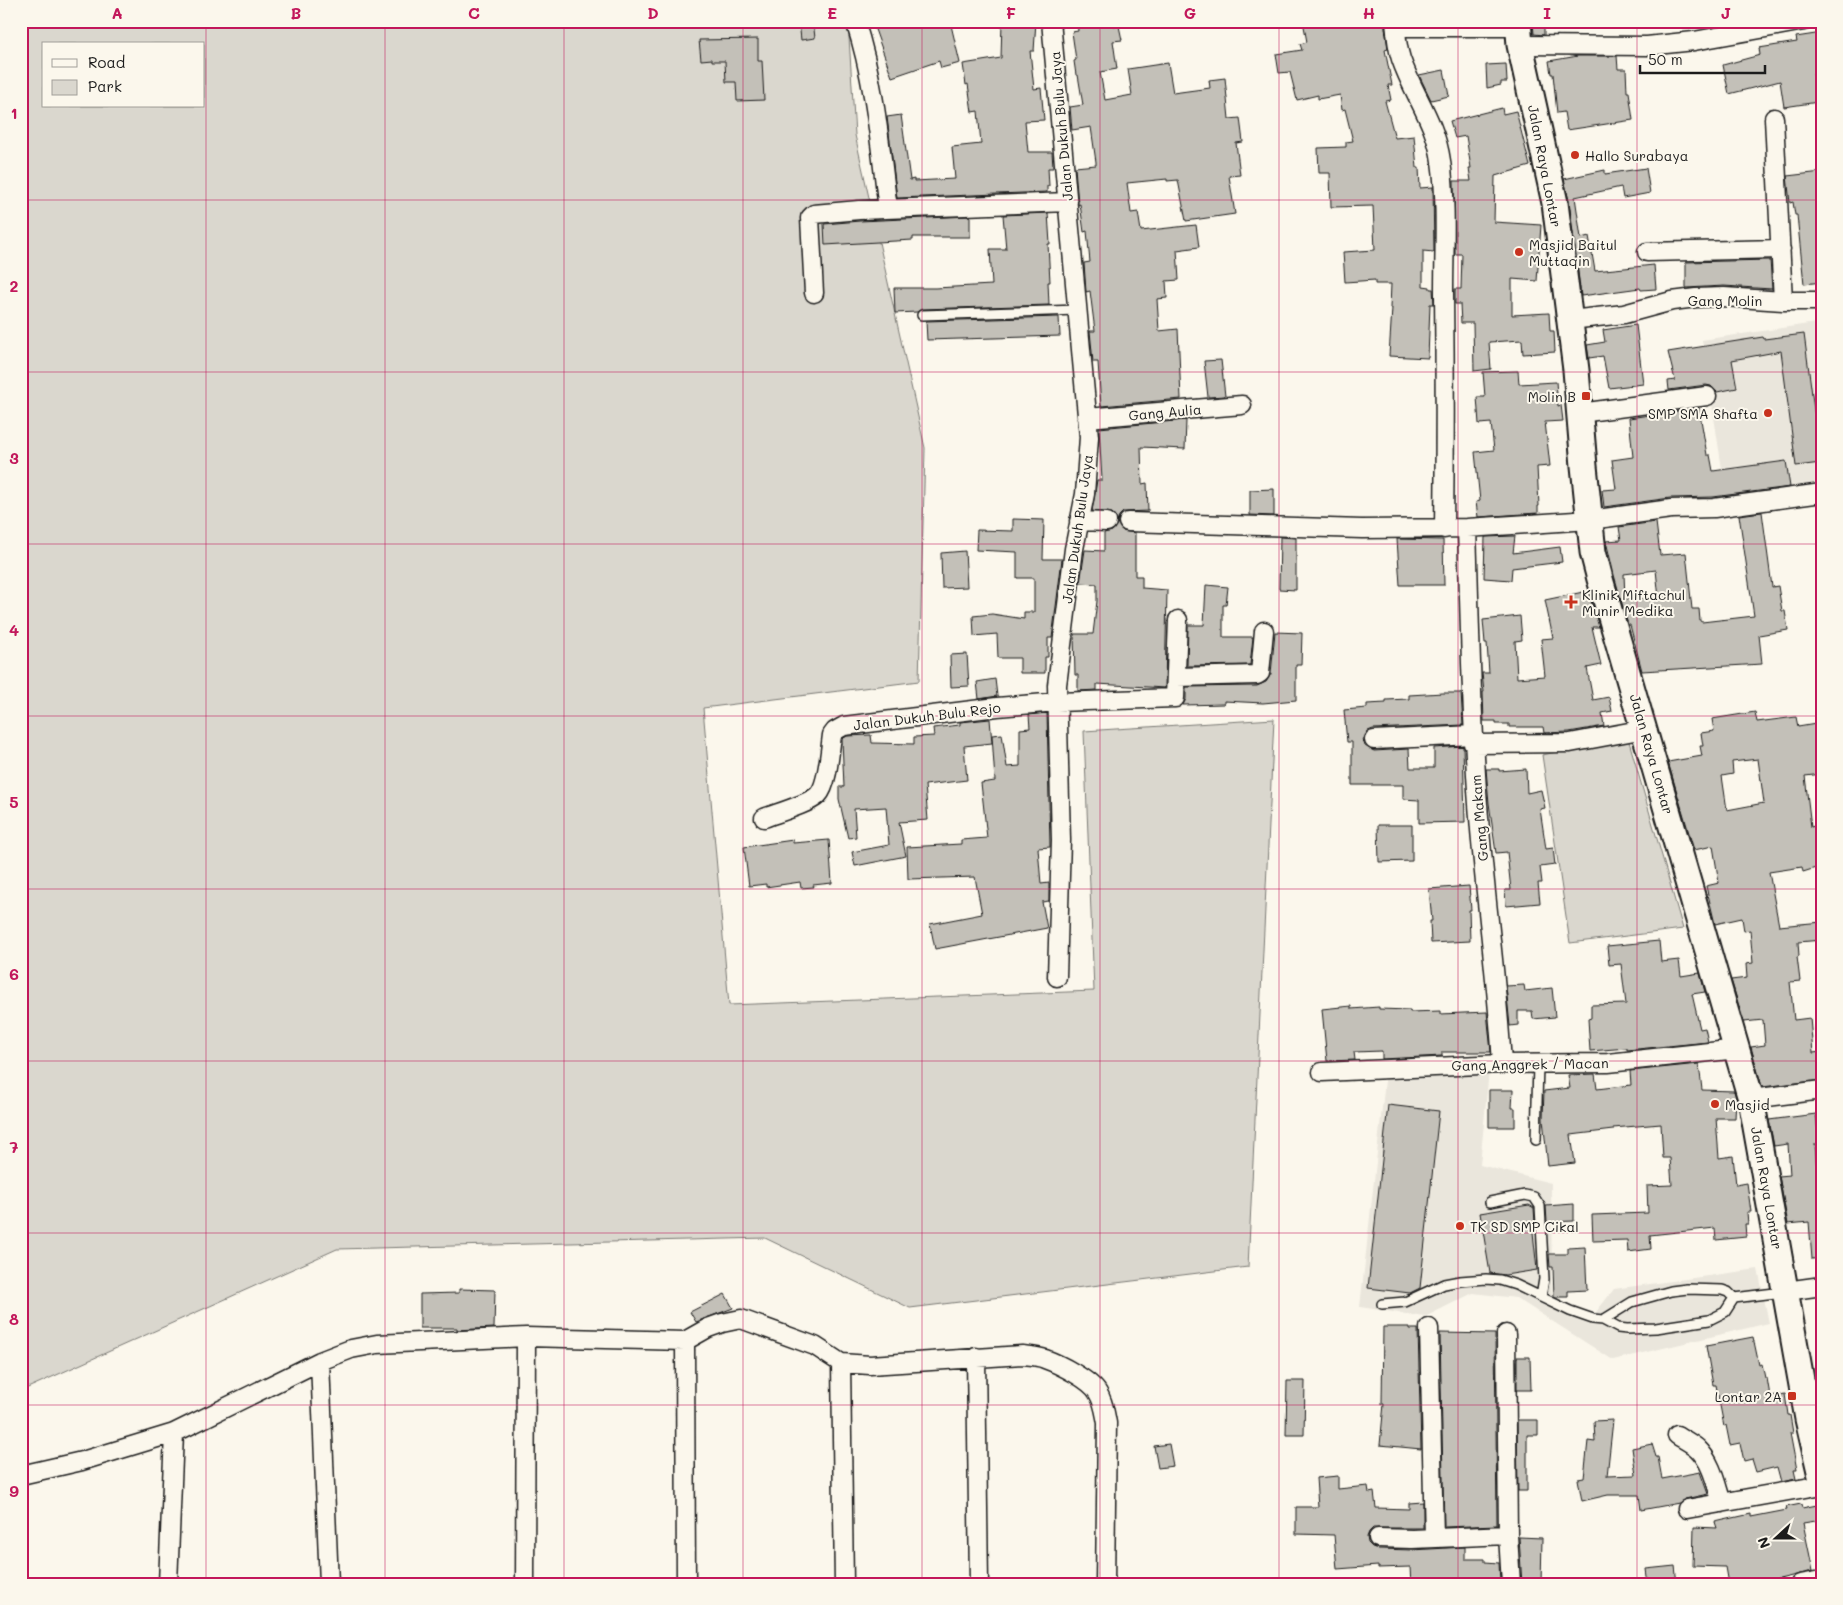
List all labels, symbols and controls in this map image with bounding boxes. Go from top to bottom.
text: A [111,2,123,23]
text: B [291,2,301,23]
text: C [468,2,480,23]
text: D [647,2,659,23]
text: E [827,2,837,23]
text: F [1006,2,1016,23]
text: G [1184,2,1196,23]
text: H [1363,2,1375,23]
text: I [1543,2,1551,23]
text: J [1721,2,1731,23]
legend [42,42,205,108]
scale bar [1640,42,1766,74]
text: 50 m [1648,49,1683,69]
street label: Jalan Dukuh Bulu Jaya [1045,50,1077,202]
text: Road [88,52,125,72]
text: Park [88,76,122,96]
text: 1 [10,102,18,123]
street label: Jalan Raya Lontar [1524,103,1566,229]
place label: Hallo Surabaya [1585,146,1688,165]
marker: Hallo Surabaya [1569,149,1581,161]
place label: Masjid Baitul Muttaqin [1529,235,1617,270]
marker: Masjid Baitul Muttaqin [1513,246,1525,258]
text: 2 [10,275,19,296]
street label: Gang Molin [1688,291,1762,310]
place label: Molin B [1528,387,1576,406]
marker: Molin B [1580,390,1592,402]
street label: Gang Aulia [1128,399,1202,425]
place label: SMP SMA Shafta [1648,404,1758,423]
marker: SMP SMA Shafta [1762,407,1774,419]
text: 3 [9,447,19,468]
street label: Jalan Dukuh Bulu Jaya [1057,453,1097,605]
place label: Klinik Miftachul Munir Medika [1582,585,1685,620]
marker: Klinik Miftachul Munir Medika [1564,595,1578,609]
text: 4 [9,619,19,640]
street label: Jalan Raya Lontar [1626,692,1678,816]
street label: Jalan Dukuh Bulu Rejo [852,698,1002,734]
street label: Gang Makam [1466,774,1492,862]
text: 5 [9,791,19,812]
text: 6 [9,963,19,984]
street label: Gang Anggrek / Macan [1451,1053,1609,1075]
place label: Masjid [1725,1095,1770,1114]
marker: Masjid [1709,1098,1721,1110]
street label: Jalan Raya Lontar [1747,1125,1787,1251]
text: 7 [10,1136,19,1157]
place label: TK SD SMP Cikal [1470,1217,1579,1236]
marker: TK SD SMP Cikal [1454,1220,1466,1232]
text: 8 [9,1308,19,1329]
place label: Lontar 2A [1715,1387,1782,1406]
marker: Lontar 2A [1786,1390,1798,1402]
text: 9 [9,1480,19,1501]
north arrow [1750,1512,1800,1562]
text: N [1753,1534,1774,1551]

